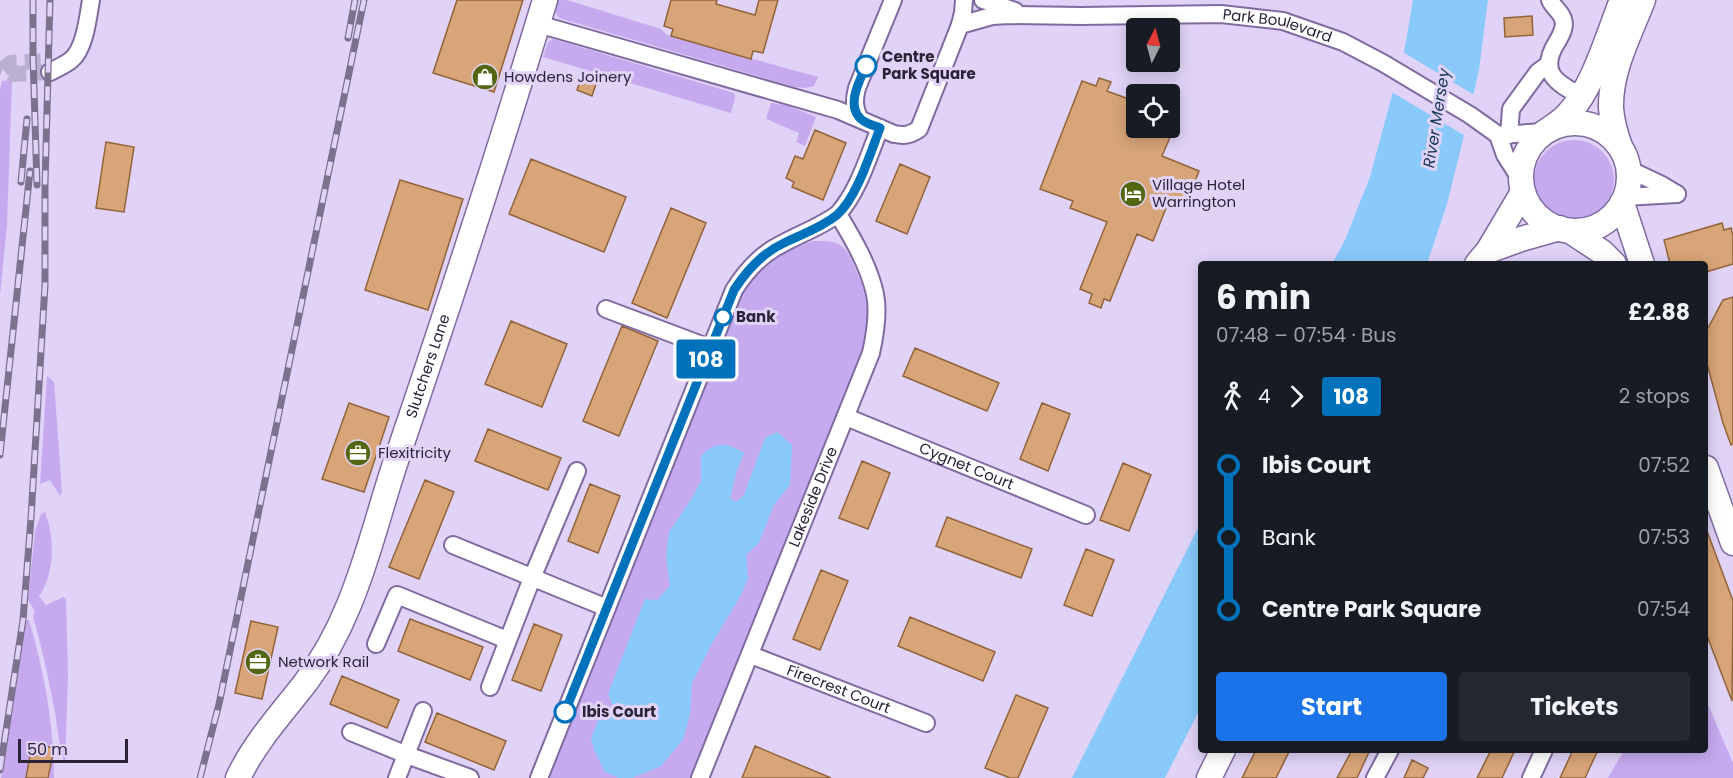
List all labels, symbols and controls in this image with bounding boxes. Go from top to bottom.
street label: Park Boulevard [1222,3,1335,47]
north arrow [1126,18,1180,72]
map controls [1126,18,1180,138]
place label: Centre Park Square [882,46,976,84]
marker: Centre Park Square [855,55,877,77]
shop icon: Howdens Joinery [470,62,500,92]
place label: Howdens Joinery [504,66,632,87]
water label: River Mersey [1417,66,1456,169]
button: locate [1126,84,1180,138]
place label: Village Hotel Warrington [1152,174,1245,212]
hotel icon: Village Hotel Warrington [1118,179,1148,209]
text: 6 min [1216,274,1311,321]
text: £2.88 [1628,297,1690,328]
place label: Bank [736,306,776,327]
marker: Bank [714,308,732,326]
street label: Slutchers Lane [400,311,455,421]
text: 07:48 – 07:54 · Bus [1216,321,1396,349]
line badge: 108 [672,340,740,378]
text: 108 [688,345,724,374]
icon: walk [1216,380,1249,413]
icon: forward [1280,380,1313,413]
text: 4 [1258,382,1271,410]
text: 108 [1334,382,1369,411]
text: 2 stops [1619,382,1690,410]
street label: Cygnet Court [916,437,1017,494]
office icon: Flexitricity [343,438,373,468]
place label: Flexitricity [378,442,451,463]
street label: Lakeside Drive [783,443,842,550]
text: Ibis Court [1262,450,1371,481]
text: 07:52 [1638,451,1690,479]
text: Bank [1262,522,1316,553]
text: 07:53 [1638,523,1690,551]
text: Centre Park Square [1262,594,1481,625]
text: 07:54 [1637,595,1690,623]
office icon: Network Rail [243,647,273,677]
place label: Network Rail [278,651,369,672]
street label: Firecrest Court [784,659,894,718]
button: Start [1216,672,1447,741]
button: Tickets [1459,672,1690,741]
marker: Ibis Court [554,701,576,723]
place label: Ibis Court [582,701,656,722]
scale bar [18,736,128,764]
text: 50 m [27,738,68,761]

